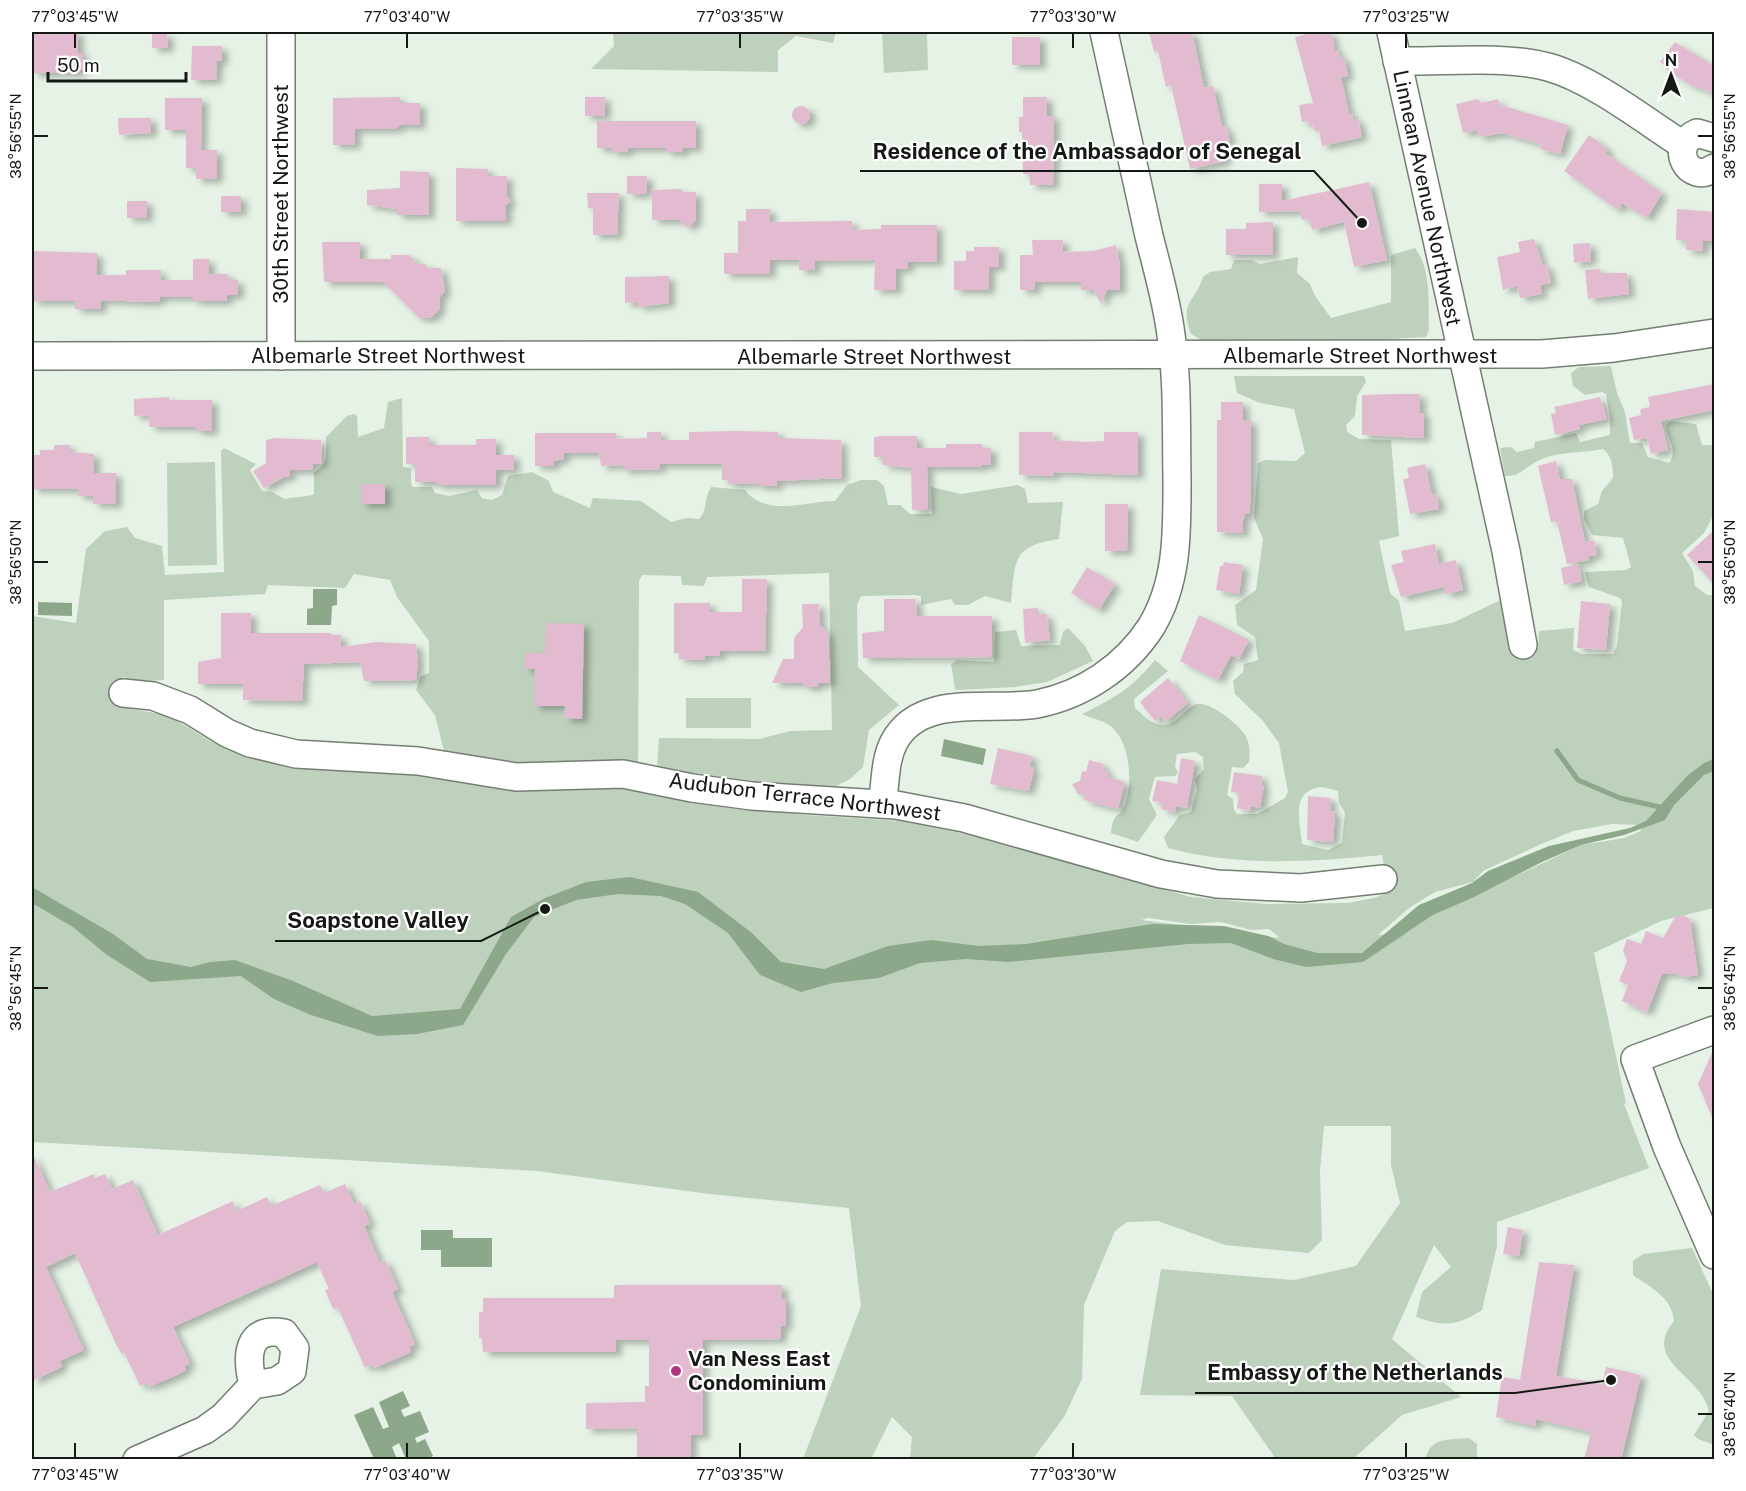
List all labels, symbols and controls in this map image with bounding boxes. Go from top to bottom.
text: 77°03'45"W [31,8,119,25]
text: 77°03'40"W [364,8,450,25]
text: 77°03'35"W [696,8,784,25]
text: 77°03'30"W [1030,8,1116,25]
text: 77°03'25"W [1363,8,1449,25]
scale bar [48,45,186,83]
north arrow [1641,45,1701,105]
text: N [1665,51,1677,70]
text: 50 m [57,55,100,76]
street label: Linnean Avenue Northwest [1388,67,1467,328]
street label: 30th Street Northwest [268,84,293,304]
text: 38°56'55"N [7,93,24,179]
text: 38°56'55"N [1721,93,1738,179]
callout: Residence of the Ambassador of Senegal [860,131,1314,171]
text: Residence of the Ambassador of Senegal [873,138,1301,164]
street label: Albemarle Street Northwest [251,343,525,368]
street label: Albemarle Street Northwest [1223,343,1497,368]
street label: Albemarle Street Northwest [737,344,1011,369]
text: 38°56'50"N [7,519,24,605]
text: 38°56'50"N [1721,519,1738,605]
street label: Audubon Terrace Northwest [668,767,943,826]
callout: Soapstone Valley [275,901,481,941]
text: Soapstone Valley [287,907,469,933]
text: 38°56'45"N [7,945,24,1031]
text: 38°56'45"N [1721,945,1738,1031]
place label: Van Ness East Condominium [688,1346,830,1395]
callout: Embassy of the Netherlands [1195,1353,1515,1393]
text: Embassy of the Netherlands [1207,1359,1503,1385]
marker: Van Ness East Condominium [669,1364,683,1378]
text: 38°56'40"N [1721,1372,1738,1456]
text: 77°03'45"W [31,1466,119,1483]
text: 77°03'40"W [364,1466,450,1483]
text: 77°03'35"W [696,1466,784,1483]
text: 77°03'30"W [1030,1466,1116,1483]
text: 77°03'25"W [1363,1466,1449,1483]

